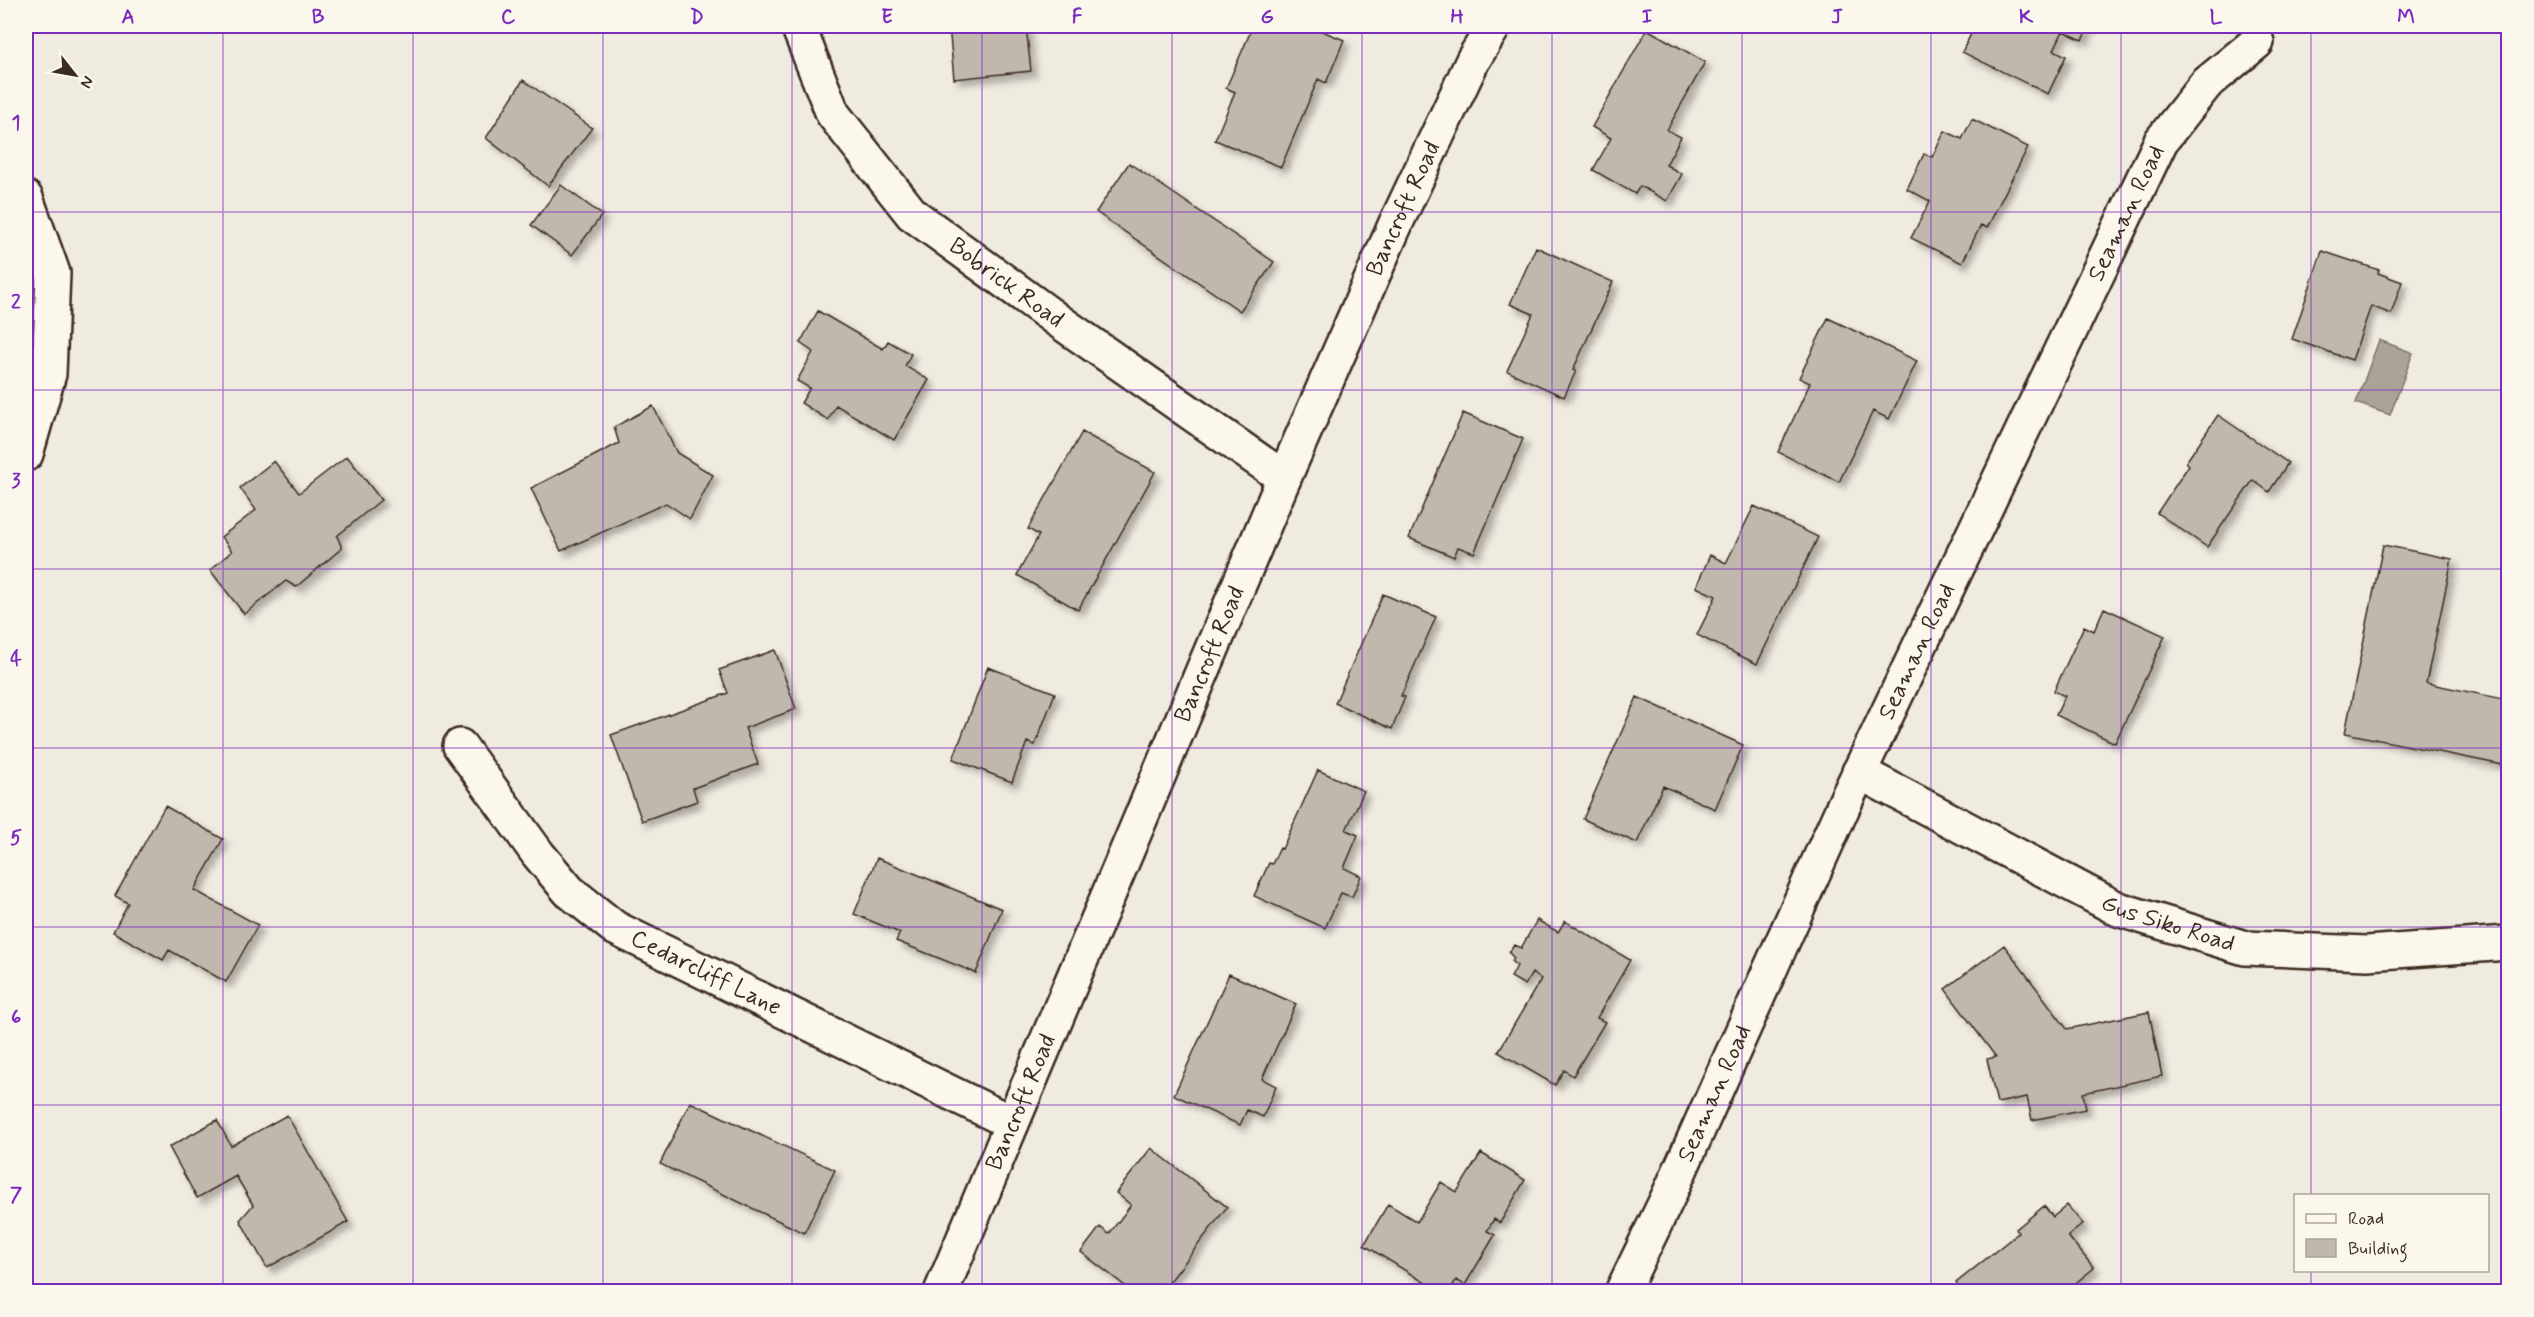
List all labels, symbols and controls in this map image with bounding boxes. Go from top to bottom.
text: A [121,4,135,31]
text: B [312,4,325,31]
text: C [501,4,516,31]
text: D [690,4,704,31]
text: E [881,4,893,31]
text: F [1072,4,1083,31]
text: G [1260,4,1274,31]
text: H [1450,4,1464,31]
text: I [1642,4,1652,31]
text: J [1831,4,1843,31]
text: K [2019,4,2034,31]
text: L [2210,4,2223,31]
text: M [2397,4,2415,31]
north arrow [45,45,105,105]
text: N [75,72,98,92]
text: 1 [12,110,20,137]
street label: Bancroft Road [1359,136,1448,281]
street label: Seaman Road [2081,140,2172,286]
street label: Bobrick Road [943,230,1070,335]
text: 2 [11,289,21,316]
text: 3 [11,468,21,495]
street label: Seaman Road [1871,579,1963,725]
street label: Bancroft Road [1167,581,1252,727]
text: 4 [10,646,22,673]
text: 5 [10,825,22,852]
street label: Gus Siko Road [2095,887,2239,959]
street label: Cedarcliff Lane [626,923,787,1023]
text: 6 [11,1004,21,1031]
street label: Seaman Road [1670,1020,1759,1167]
street label: Bancroft Road [979,1029,1063,1175]
text: 7 [10,1182,22,1209]
legend [2294,1194,2489,1272]
text: Road [2348,1207,2384,1231]
text: Building [2348,1237,2408,1263]

